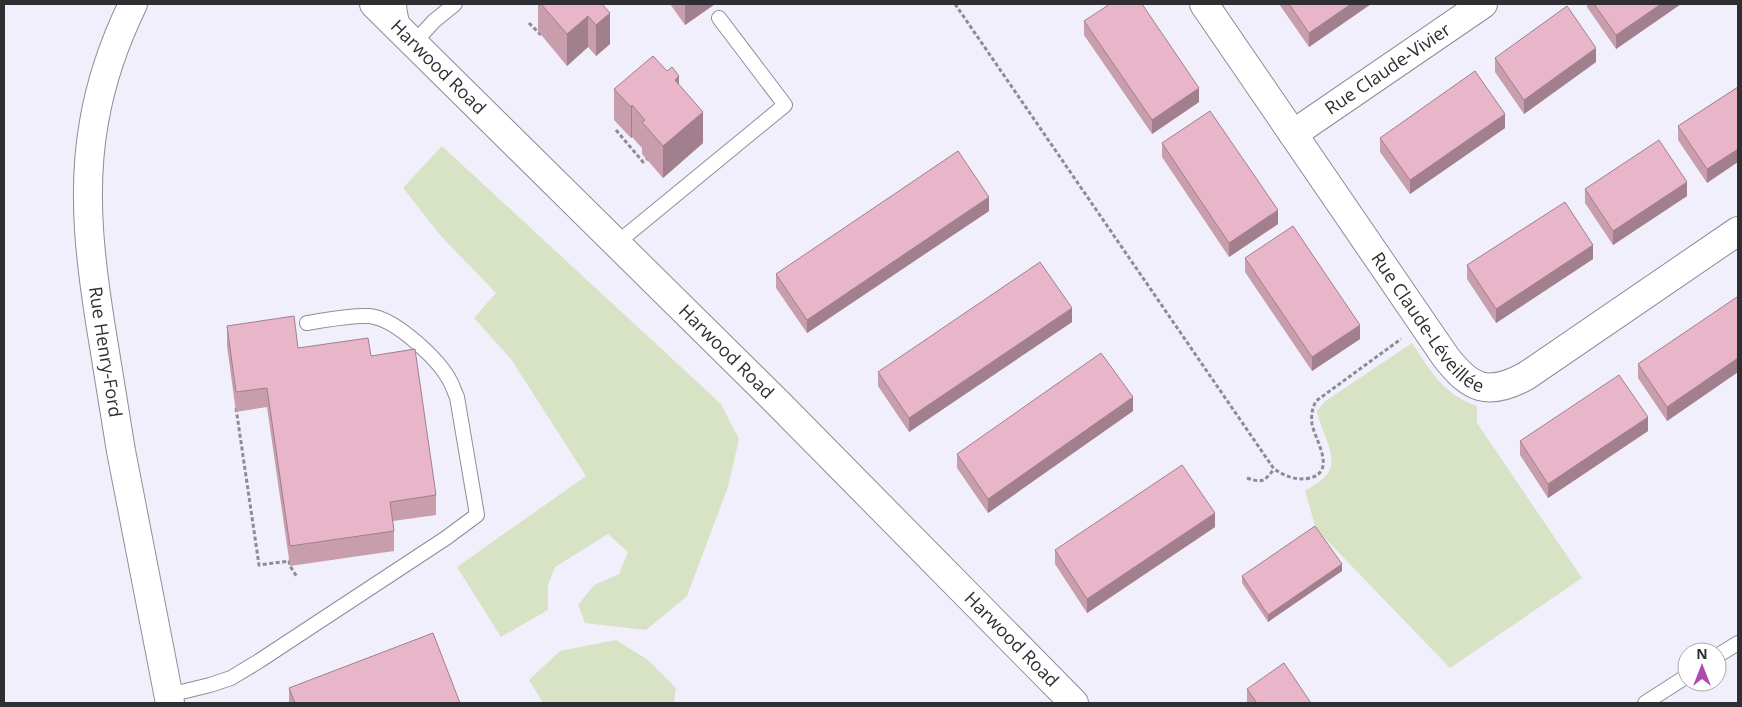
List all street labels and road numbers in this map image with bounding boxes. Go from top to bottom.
street label: Harwood Road [386,14,492,119]
street label: Rue Claude-Vivier [1320,16,1455,120]
street label: Rue Claude-Léveillée [1366,247,1487,398]
street label: Rue Henry-Ford [84,285,128,419]
street label: Harwood Road [674,299,780,404]
street label: Harwood Road [960,586,1064,692]

